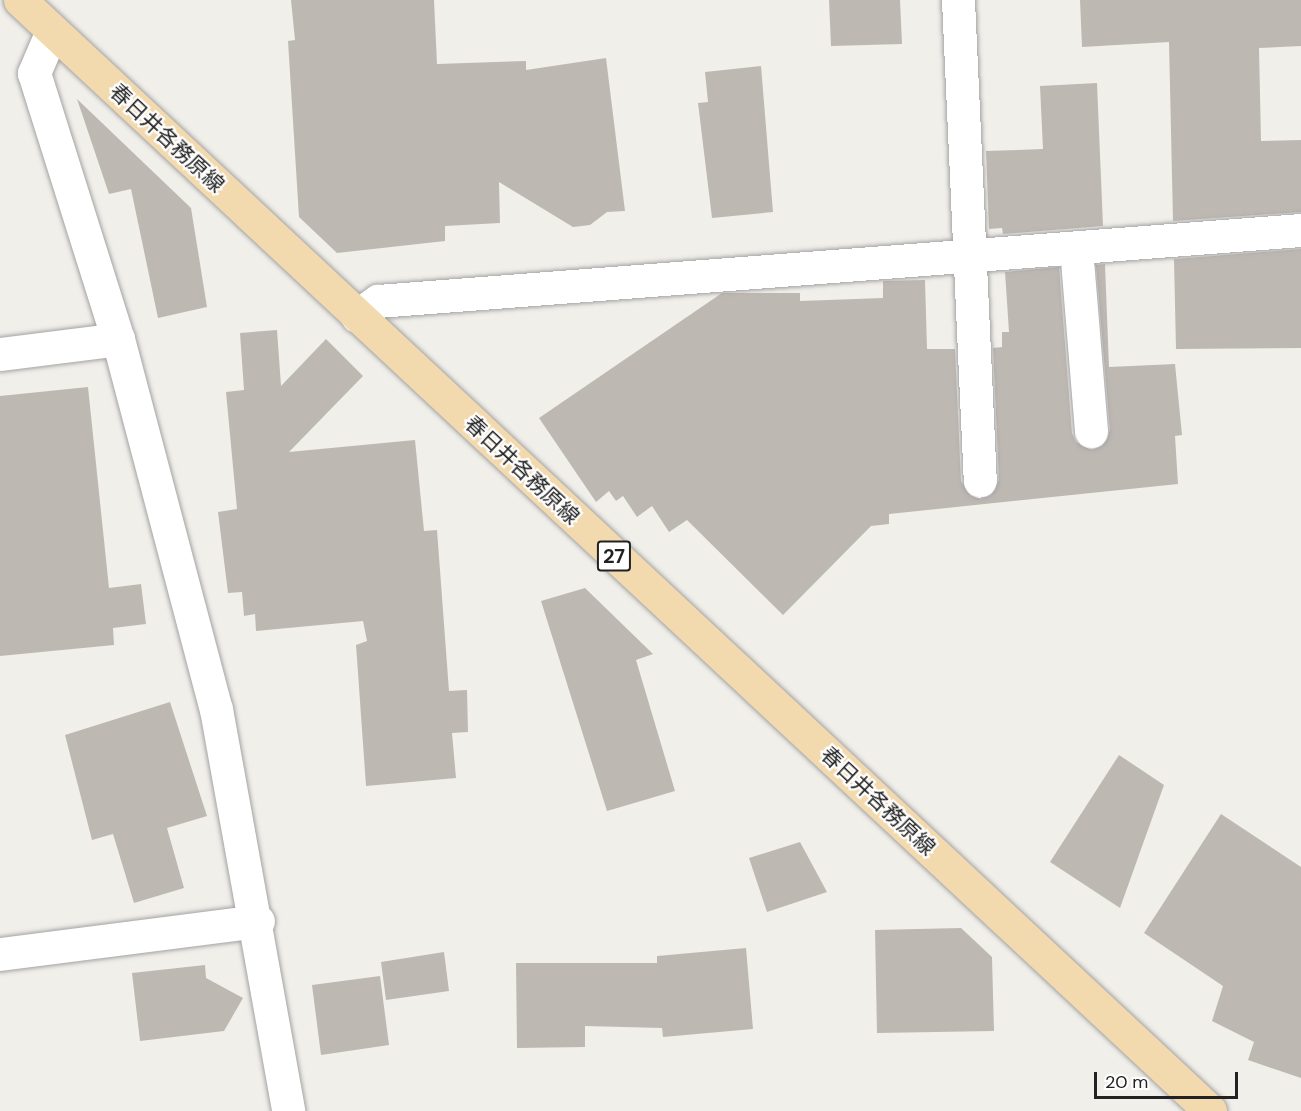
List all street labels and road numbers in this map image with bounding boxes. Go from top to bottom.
street label: 春日井各務原線 [105,79,229,197]
street label: 春日井各務原線 [460,411,584,529]
road number: 27 [596,539,632,573]
street label: 春日井各務原線 [816,742,940,860]

